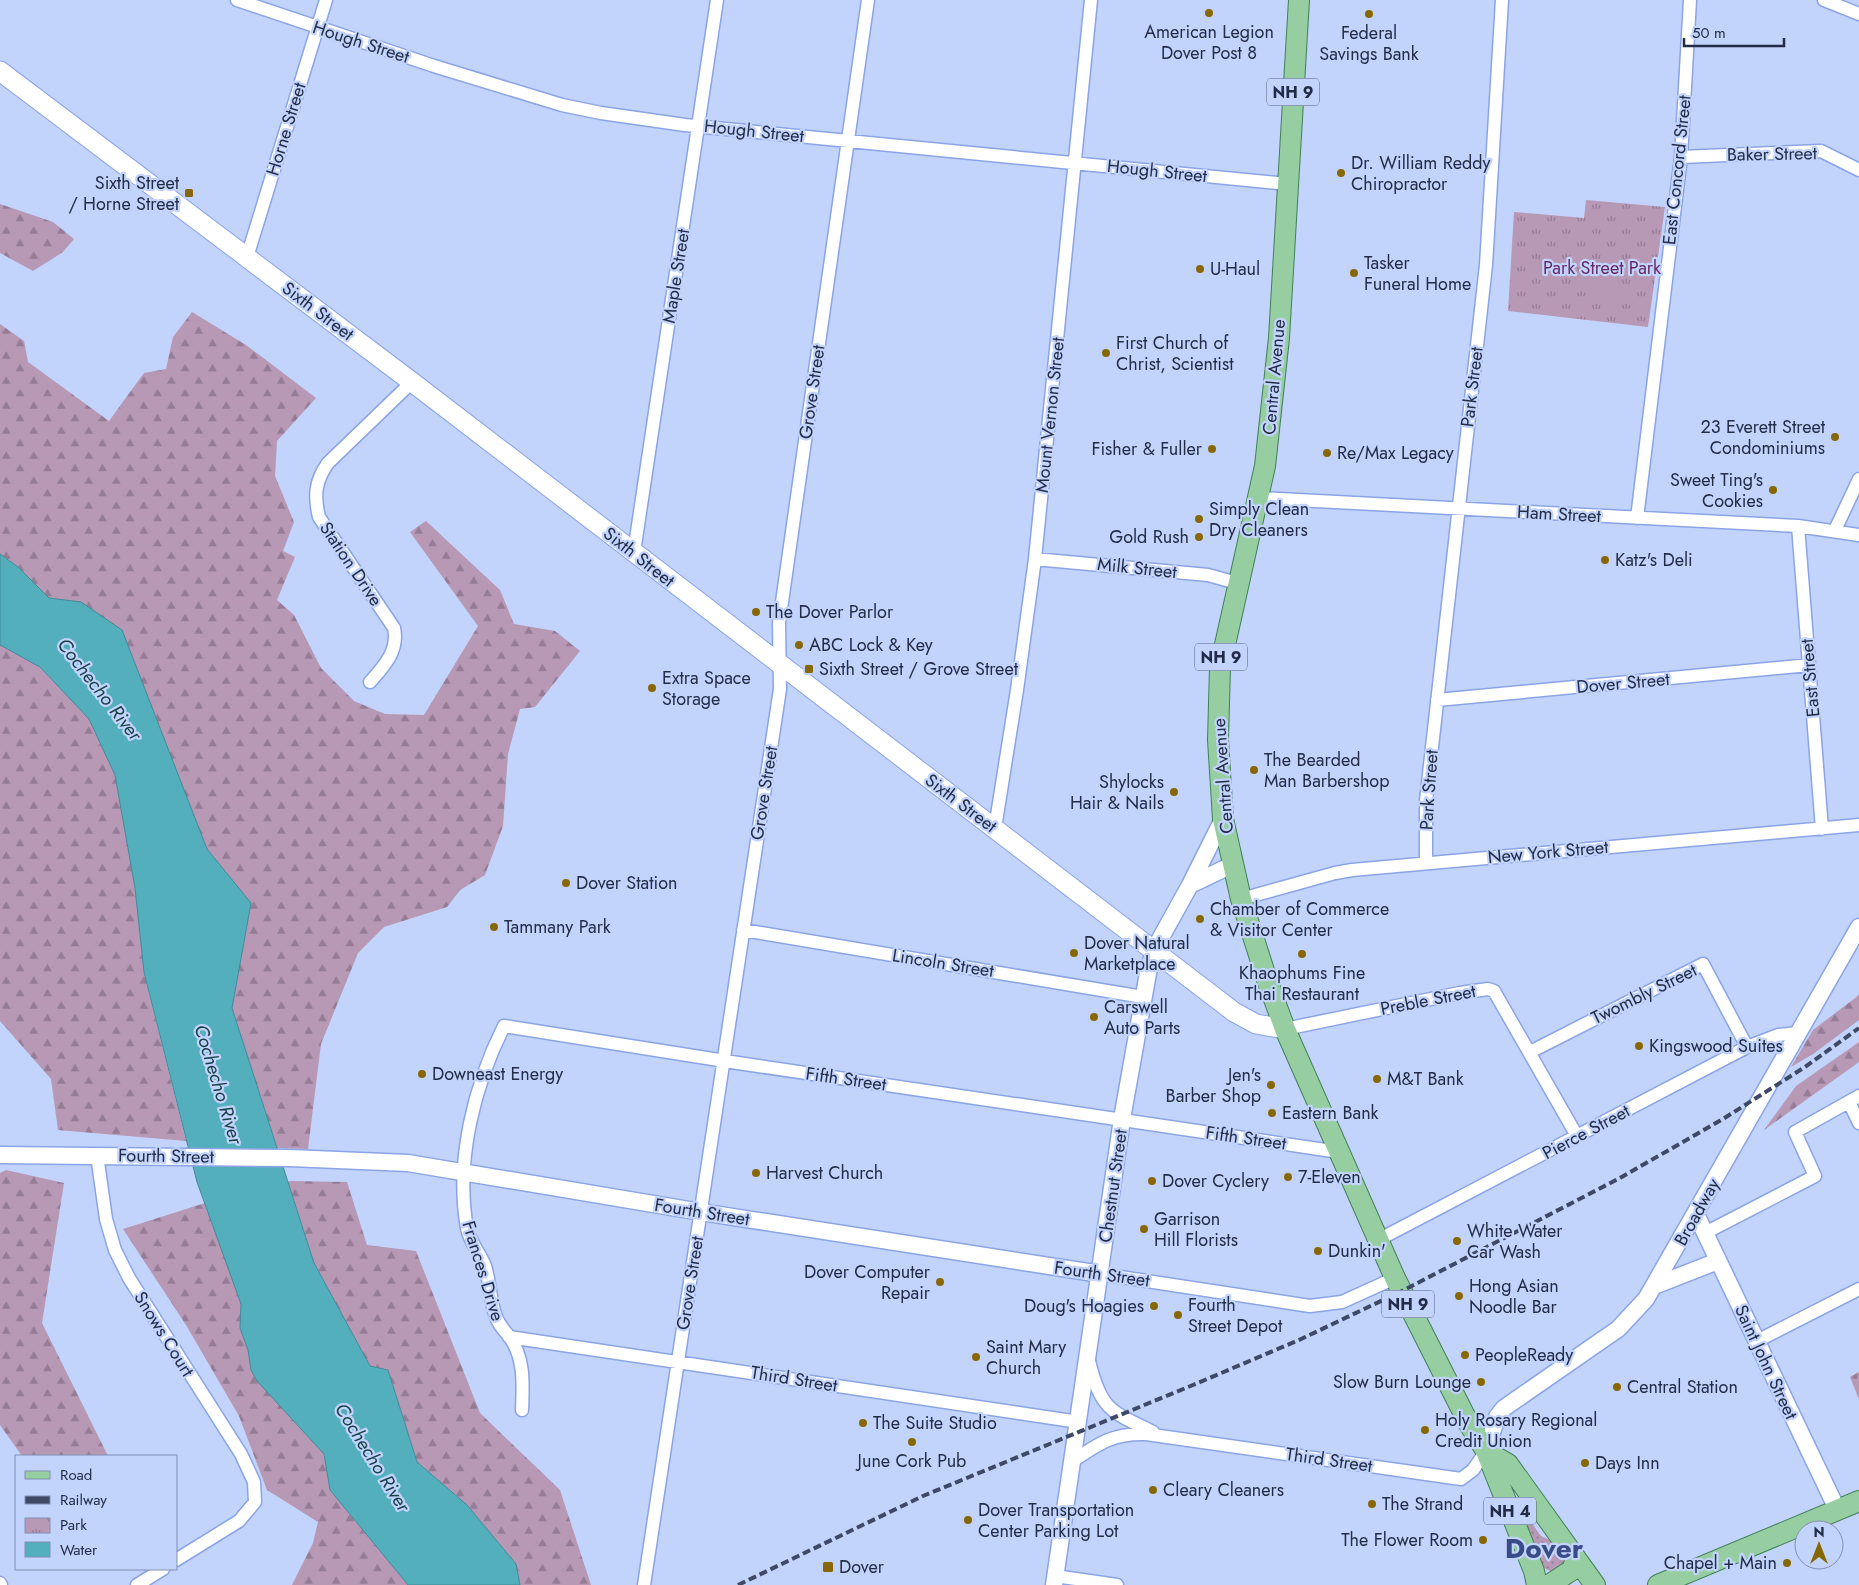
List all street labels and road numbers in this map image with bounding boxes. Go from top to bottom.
street label: Hough Street [309,14,413,70]
road number: NH 9 [1267,78,1319,105]
street label: Horne Street [260,79,313,179]
street label: East Concord Street [1656,93,1698,246]
street label: Hough Street [703,113,806,149]
street label: Baker Street [1727,140,1818,168]
street label: Hough Street [1106,153,1209,189]
street label: Maple Street [656,226,696,325]
street label: Sixth Street [277,275,360,347]
street label: Central Avenue [1256,318,1292,436]
street label: Mount Vernon Street [1029,335,1071,494]
street label: Grove Street [793,343,832,441]
street label: Park Street [1454,345,1490,429]
street label: Ham Street [1516,499,1602,529]
street label: Station Drive [313,517,389,611]
street label: Sixth Street [598,521,681,594]
street label: Milk Street [1096,551,1179,585]
street label: East Street [1794,637,1826,718]
road number: NH 9 [1195,644,1247,670]
street label: Dover Street [1575,666,1671,700]
street label: Central Avenue [1206,717,1240,835]
street label: Grove Street [744,744,784,842]
street label: Park Street [1413,748,1445,831]
street label: Sixth Street [920,767,1003,839]
street label: New York Street [1487,834,1610,870]
street label: Lincoln Street [890,942,996,984]
street label: Twombly Street [1587,957,1702,1031]
street label: Preble Street [1378,978,1479,1022]
street label: Fifth Street [804,1060,889,1098]
street label: Pierce Street [1538,1098,1635,1166]
street label: Fifth Street [1204,1119,1289,1157]
street label: Chestnut Street [1092,1127,1134,1244]
street label: Fourth Street [118,1142,215,1170]
street label: Broadway [1668,1174,1726,1250]
street label: Fourth Street [653,1192,752,1232]
street label: Frances Drive [455,1218,511,1324]
street label: Grove Street [670,1234,710,1332]
street label: Fourth Street [1053,1254,1152,1294]
street label: Snows Court [128,1286,201,1382]
road number: NH 9 [1382,1290,1434,1318]
street label: Saint John Street [1728,1300,1804,1424]
street label: Third Street [749,1359,840,1399]
street label: Third Street [1284,1441,1375,1479]
road number: NH 4 [1484,1498,1536,1524]

